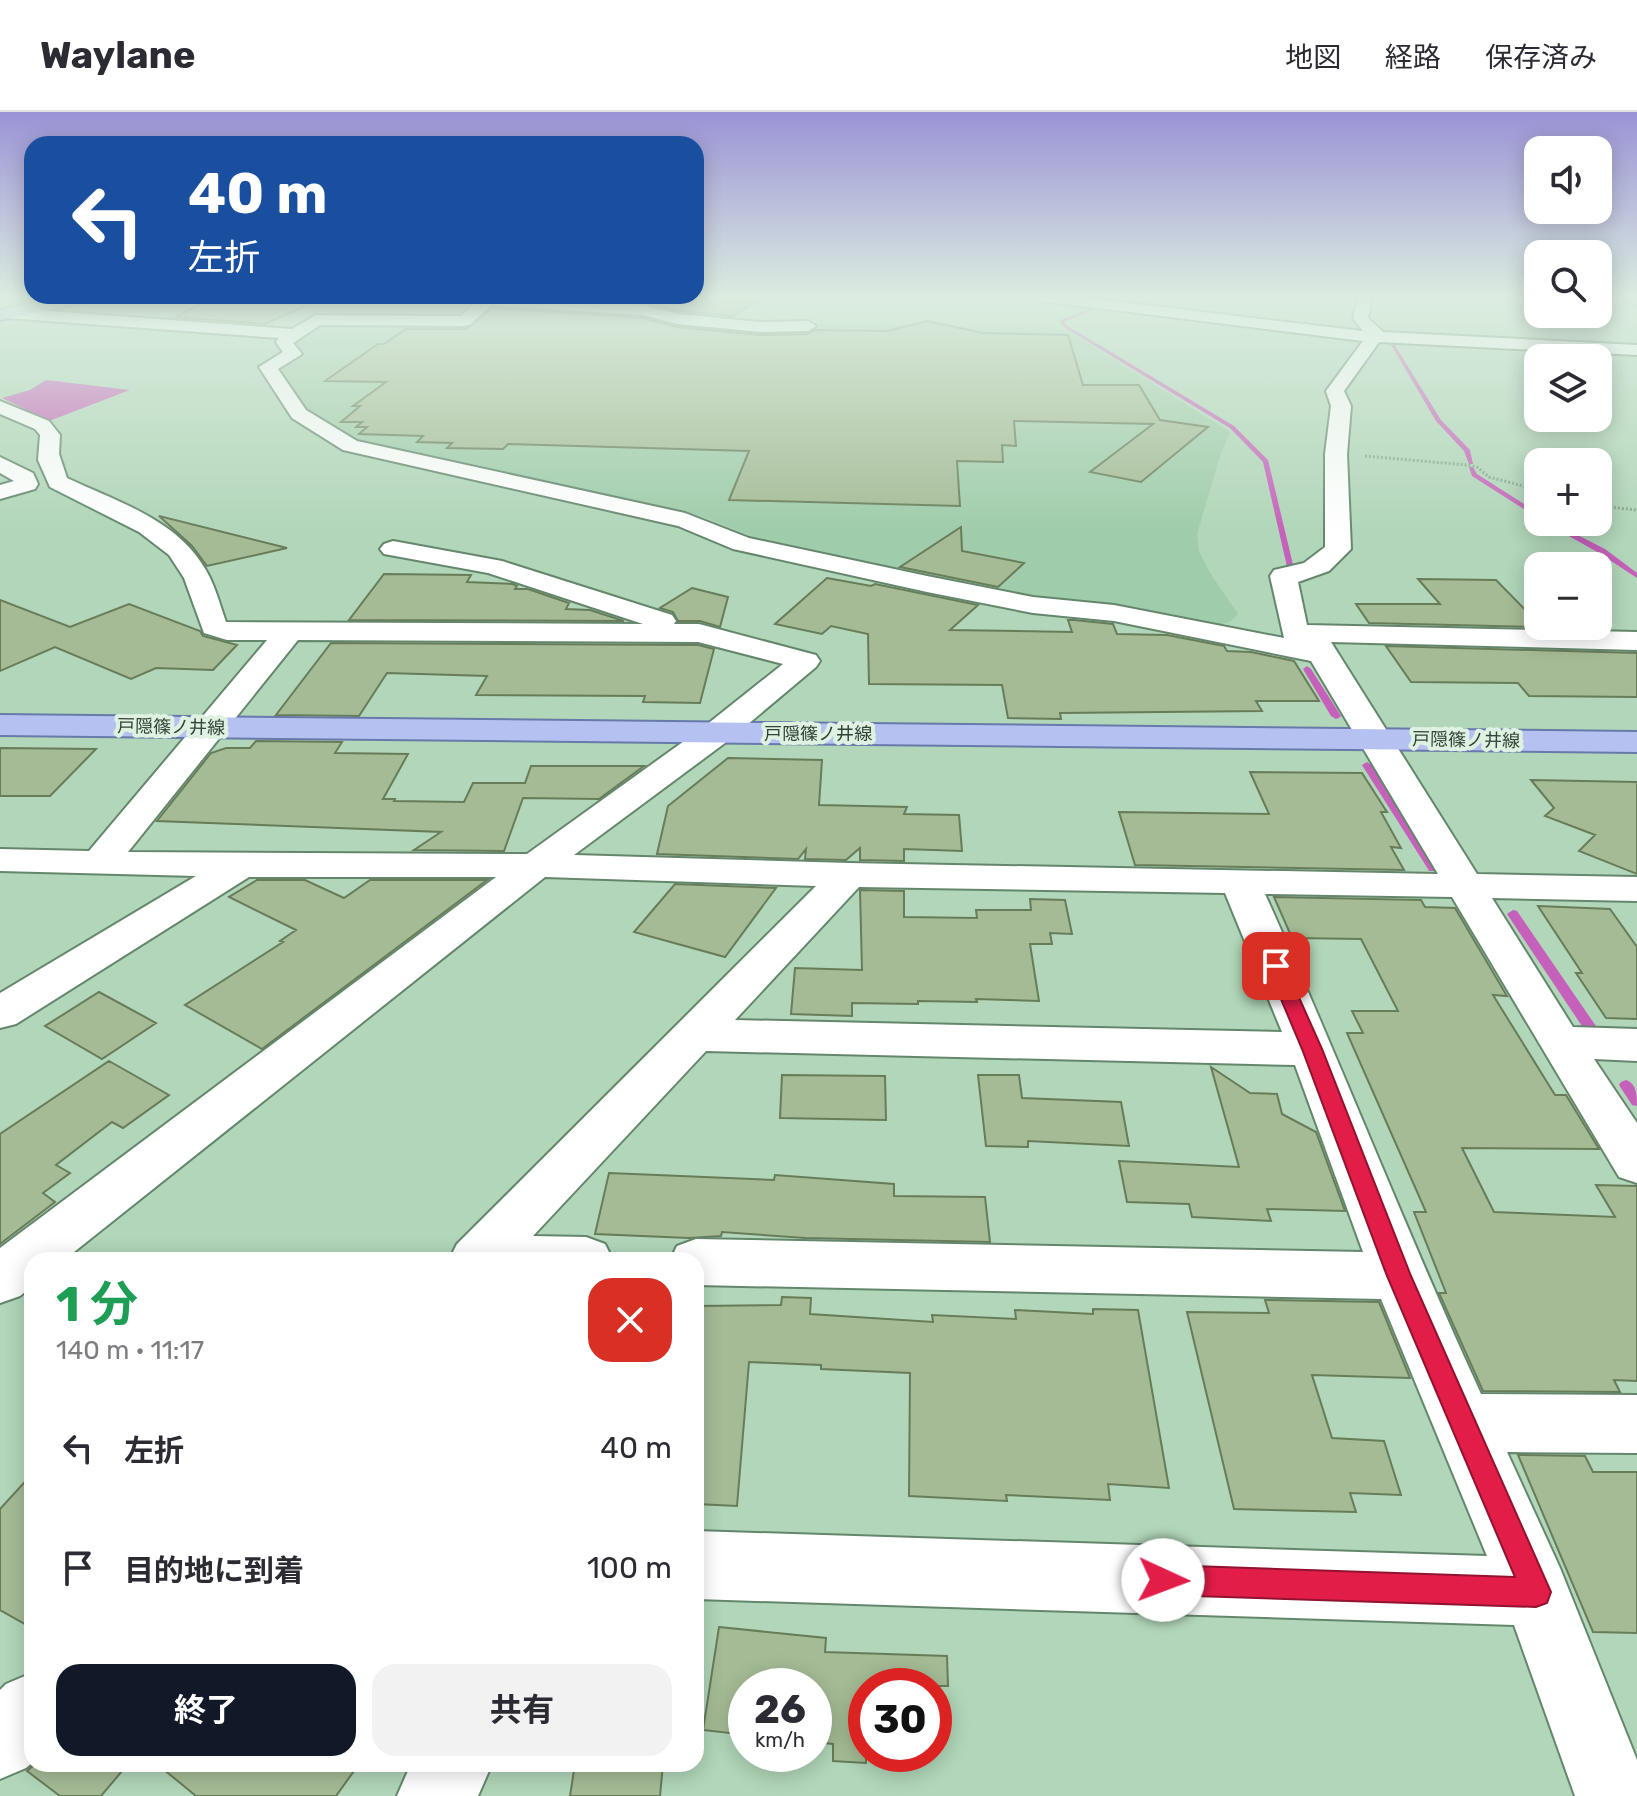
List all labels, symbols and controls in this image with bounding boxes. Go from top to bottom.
text: Waylane [40,32,196,78]
text: 地図 [1285,41,1341,74]
text: 経路 [1385,41,1441,74]
text: 保存済み [1485,41,1597,74]
map controls [1524,136,1612,640]
button: sound [1524,136,1612,224]
text: 40 m [188,161,328,227]
icon: left [56,168,160,272]
text: 左折 [188,236,260,279]
button: search [1524,240,1612,328]
button: layers [1524,344,1612,432]
button: + [1524,448,1612,536]
button: − [1524,552,1612,640]
street label: 戸隠篠ノ井線 [117,715,225,739]
street label: 戸隠篠ノ井線 [764,723,872,745]
street label: 戸隠篠ノ井線 [1412,728,1520,752]
pin [1242,932,1310,1000]
icon: arrive [1254,944,1298,988]
text: 1 分 [56,1276,138,1333]
button: close [588,1278,672,1362]
text: 140 m · 11:17 [56,1335,204,1366]
icon: left [56,1426,100,1470]
text: 40 m [600,1430,672,1466]
text: 左折 [124,1433,184,1469]
position arrow [1121,1538,1205,1622]
icon: arrive [56,1546,100,1590]
text: 100 m [587,1550,672,1586]
text: 目的地に到着 [124,1553,304,1589]
button: 終了 [56,1664,356,1756]
button: 共有 [372,1664,672,1756]
speed limit sign: 30 [848,1668,952,1772]
text: 26 [754,1686,806,1733]
text: km/h [755,1728,805,1752]

